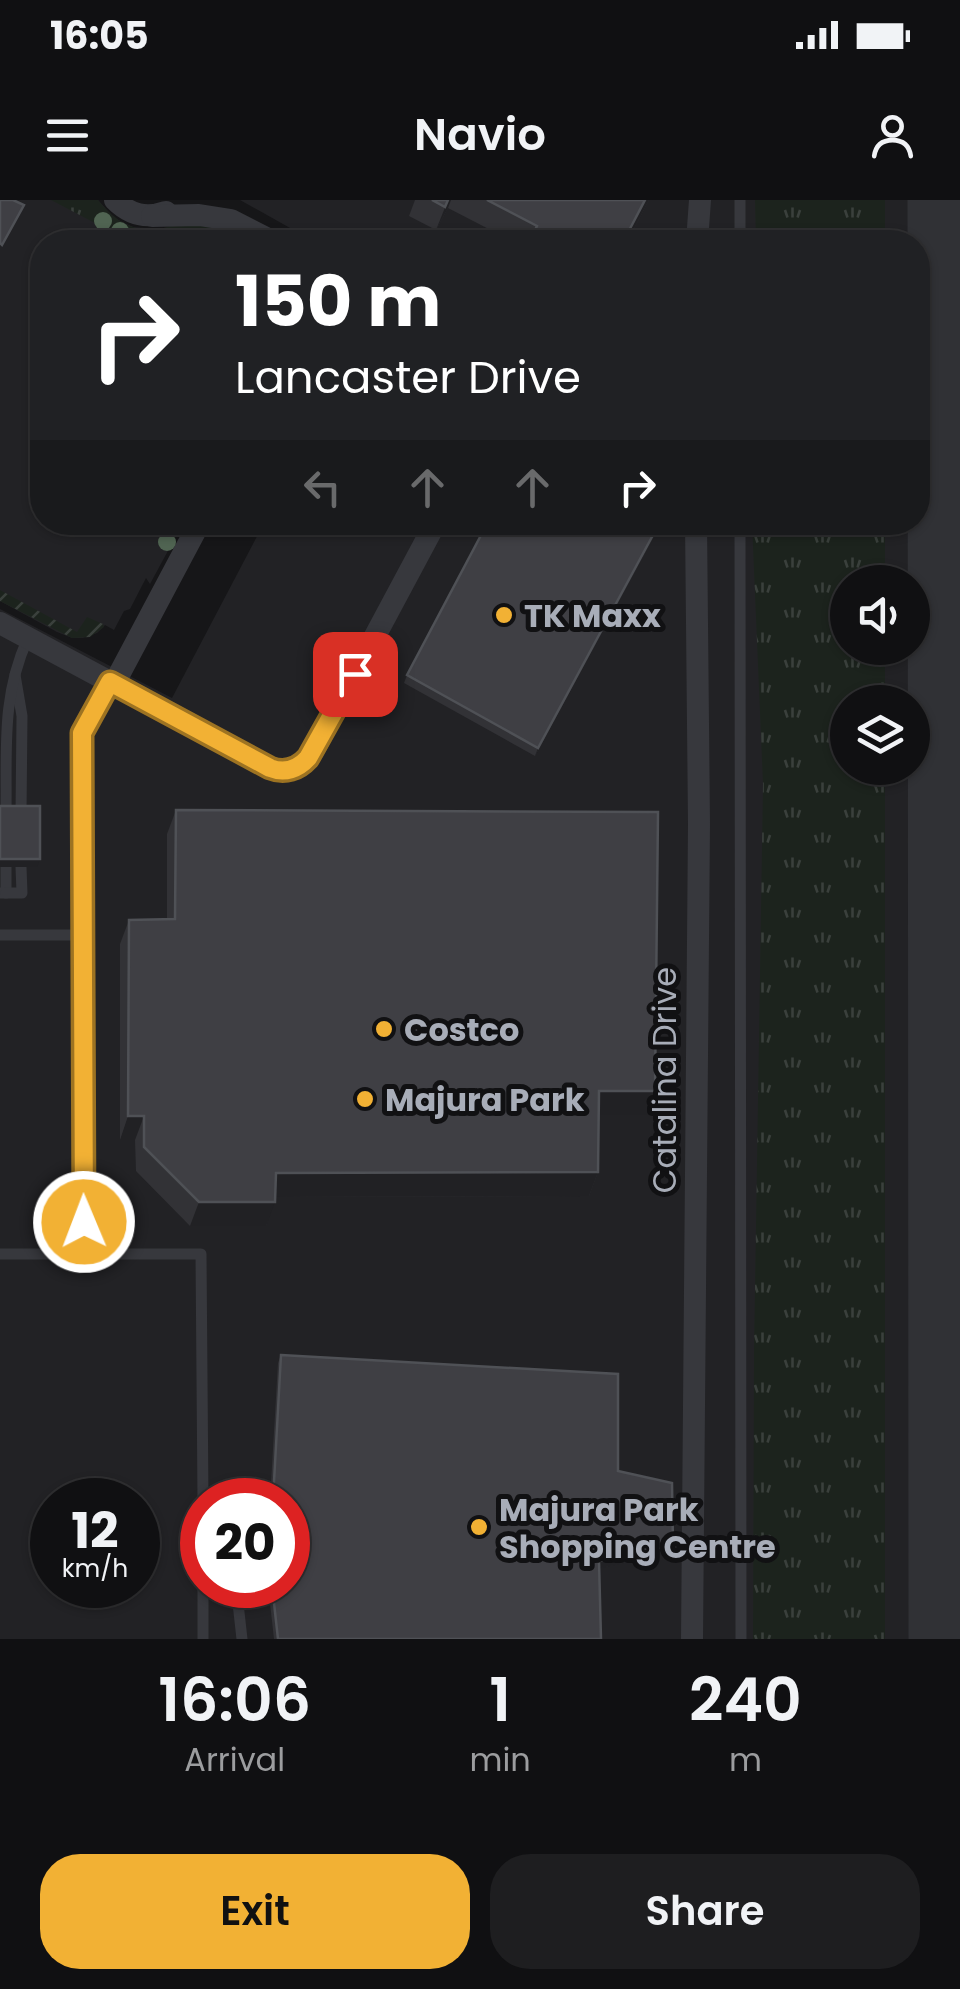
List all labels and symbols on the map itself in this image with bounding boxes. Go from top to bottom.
place label: TK Maxx [524,593,661,638]
marker: TK Maxx [493,604,515,626]
pin [313,632,398,717]
street label: Catalina Drive [642,967,687,1193]
place label: Costco [404,1007,519,1052]
marker: Costco [373,1018,395,1040]
place label: Majura Park [385,1077,585,1122]
marker: Majura Park [354,1088,376,1110]
position arrow [32,1170,136,1274]
speed limit sign: 20 [180,1478,310,1608]
place label: Majura Park Shopping Centre [499,1487,776,1569]
marker: Majura Park Shopping Centre [468,1516,490,1538]

